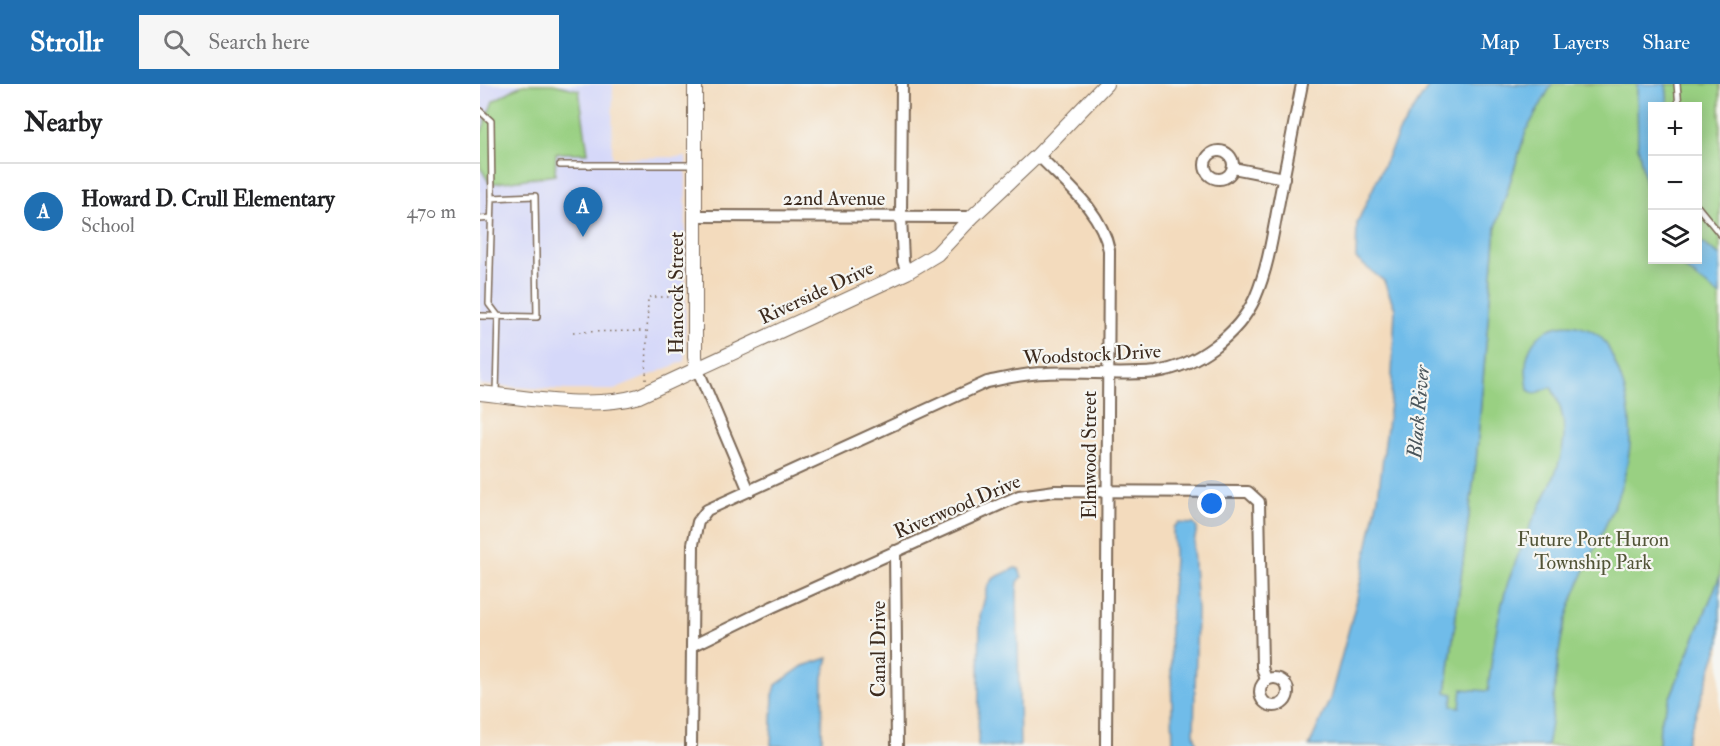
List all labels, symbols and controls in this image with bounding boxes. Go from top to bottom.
search box [139,15,559,69]
text: Strollr [30,25,103,60]
icon: search [160,26,193,59]
text: Search here [208,28,310,56]
text: Map [1480,29,1520,56]
text: Layers [1553,29,1609,56]
text: Share [1642,29,1690,56]
map controls [1648,102,1702,264]
button: + [1648,102,1702,156]
text: Nearby [24,107,102,139]
button: − [1648,156,1702,210]
text: Howard D. Crull Elementary [81,185,335,213]
street label: 22nd Avenue [783,186,885,211]
pin: A [564,188,602,237]
text: A [37,199,50,224]
text: 470 m [407,199,456,224]
button: layers [1648,210,1702,264]
text: School [81,213,135,238]
street label: Hancock Street [664,231,689,354]
street label: Riverside Drive [755,255,878,330]
street label: Woodstock Drive [1021,338,1162,371]
water label: Black River [1401,363,1436,461]
street label: Elmwood Street [1077,390,1102,519]
street label: Riverwood Drive [890,469,1024,544]
your location [1197,489,1226,518]
park label: Future Port Huron Township Park [1517,527,1669,576]
street label: Canal Drive [866,601,891,697]

